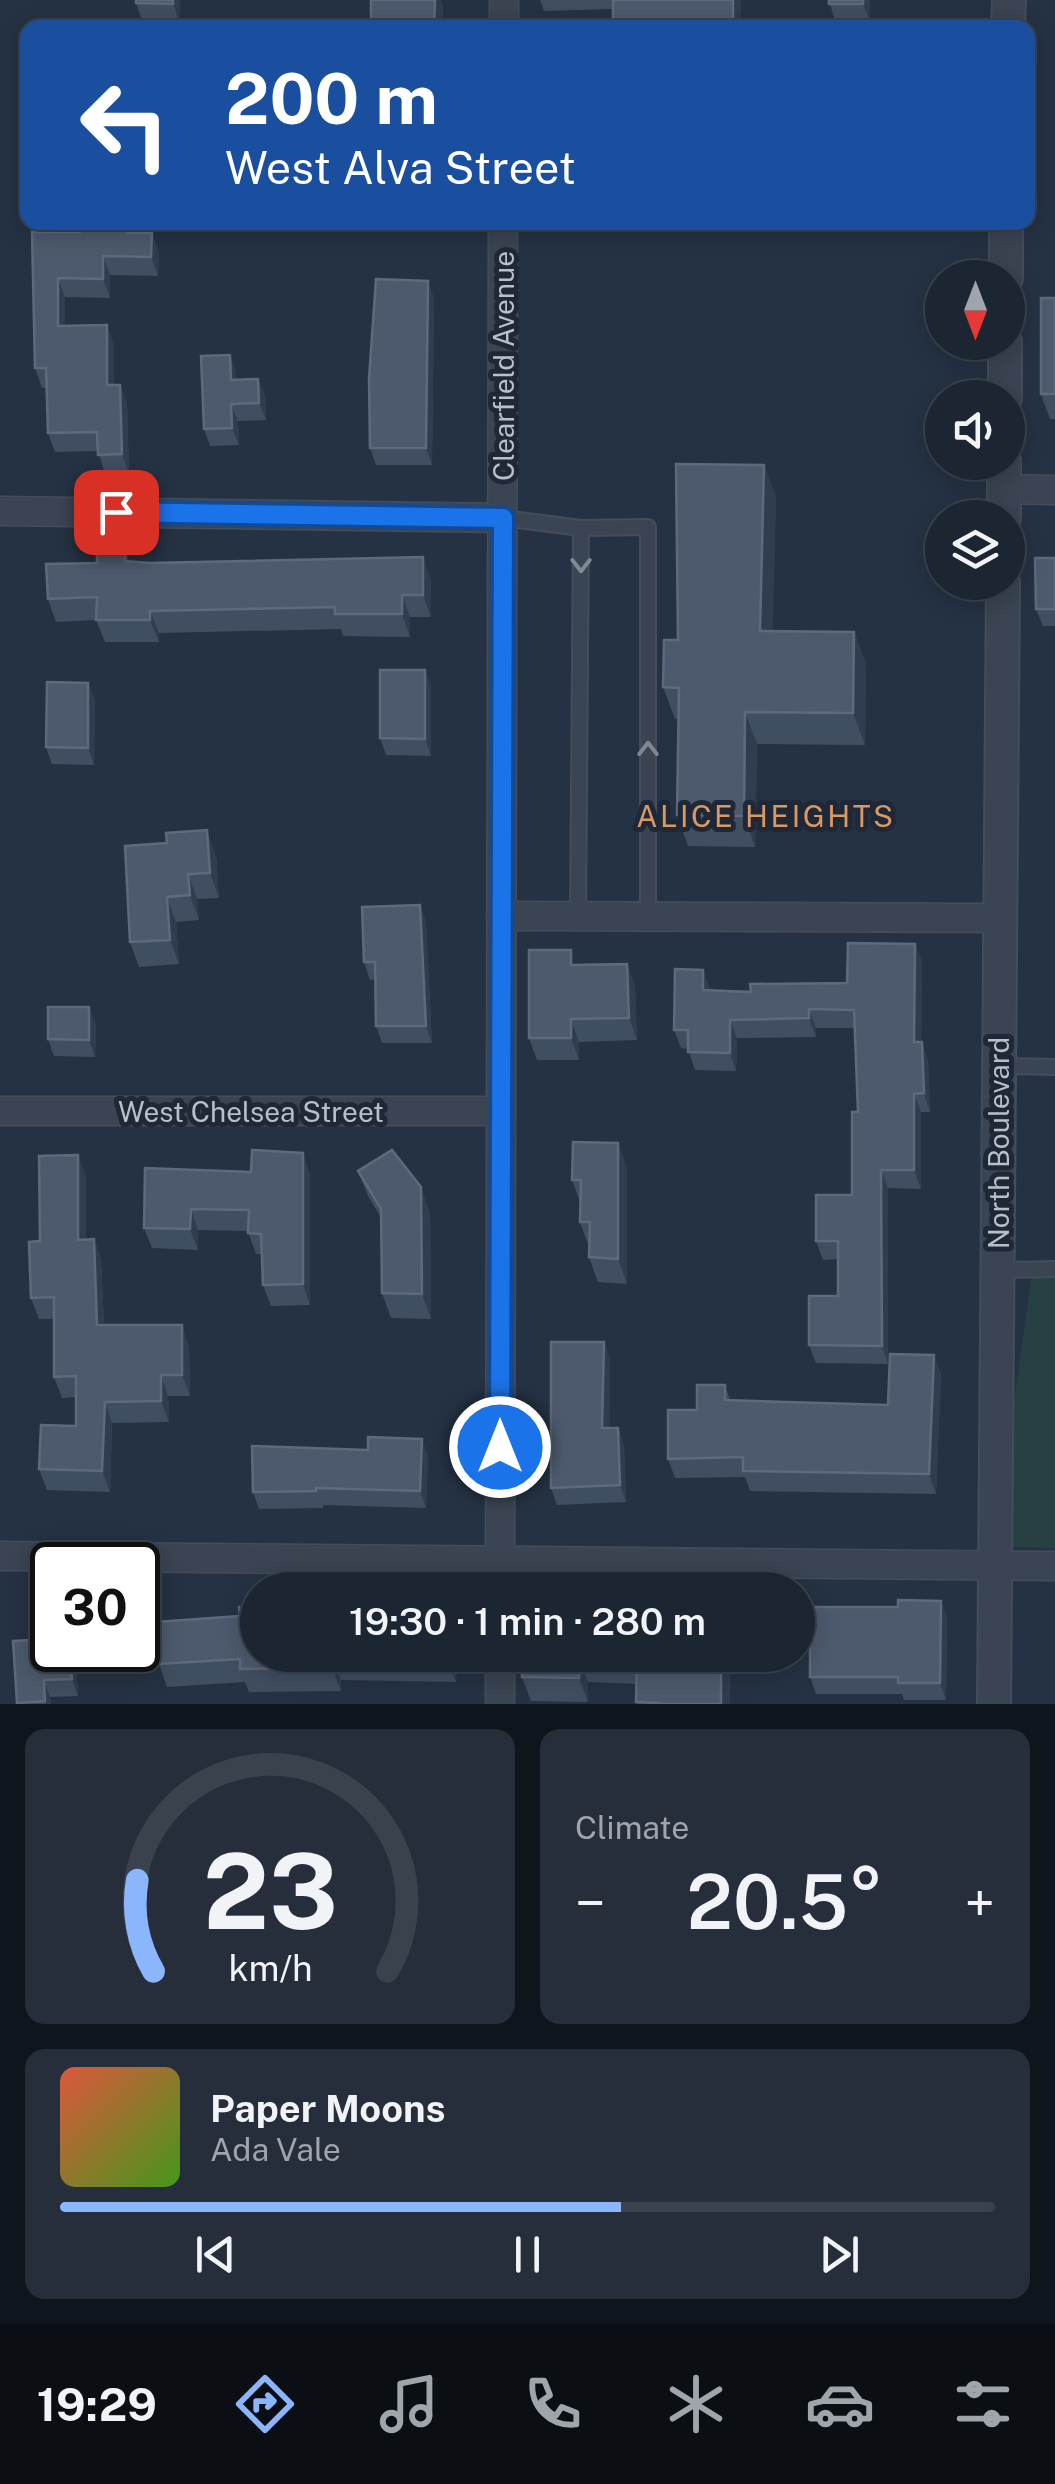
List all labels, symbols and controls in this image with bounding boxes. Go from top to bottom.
text: 200 m [225,57,438,140]
icon: left [60,60,190,190]
text: West Alva Street [225,141,576,194]
street label: Clearfield Avenue [487,251,520,481]
north arrow [925,260,1025,360]
map controls [925,260,1025,600]
button: sound [925,380,1025,480]
pin [74,470,159,555]
icon: arrive [89,485,144,540]
button: layers [925,500,1025,600]
one-way arrow [570,558,592,574]
one-way arrow [637,741,659,756]
district label: ALICE HEIGHTS [636,798,896,834]
street label: North Boulevard [982,1037,1015,1249]
street label: West Chelsea Street [118,1095,384,1128]
position arrow [448,1395,552,1499]
speed limit sign: 30 [30,1542,160,1672]
text: 19:30 · 1 min · 280 m [349,1599,706,1644]
text: Climate [575,1809,689,1846]
text: 23 [202,1830,338,1952]
text: 20.5° [687,1858,883,1946]
text: − [575,1871,606,1935]
text: + [965,1871,995,1935]
text: km/h [228,1947,312,1989]
text: Paper Moons [210,2086,445,2131]
text: Ada Vale [210,2131,341,2168]
icon: previous [188,2227,243,2282]
icon: pause [500,2227,555,2282]
icon: next [812,2227,867,2282]
icon: directions [230,2369,300,2439]
icon: music [374,2369,444,2439]
icon: phone [518,2369,588,2439]
icon: climate [661,2369,731,2439]
icon: car [805,2369,875,2439]
icon: filters [948,2369,1018,2439]
text: 19:29 [37,2378,157,2431]

